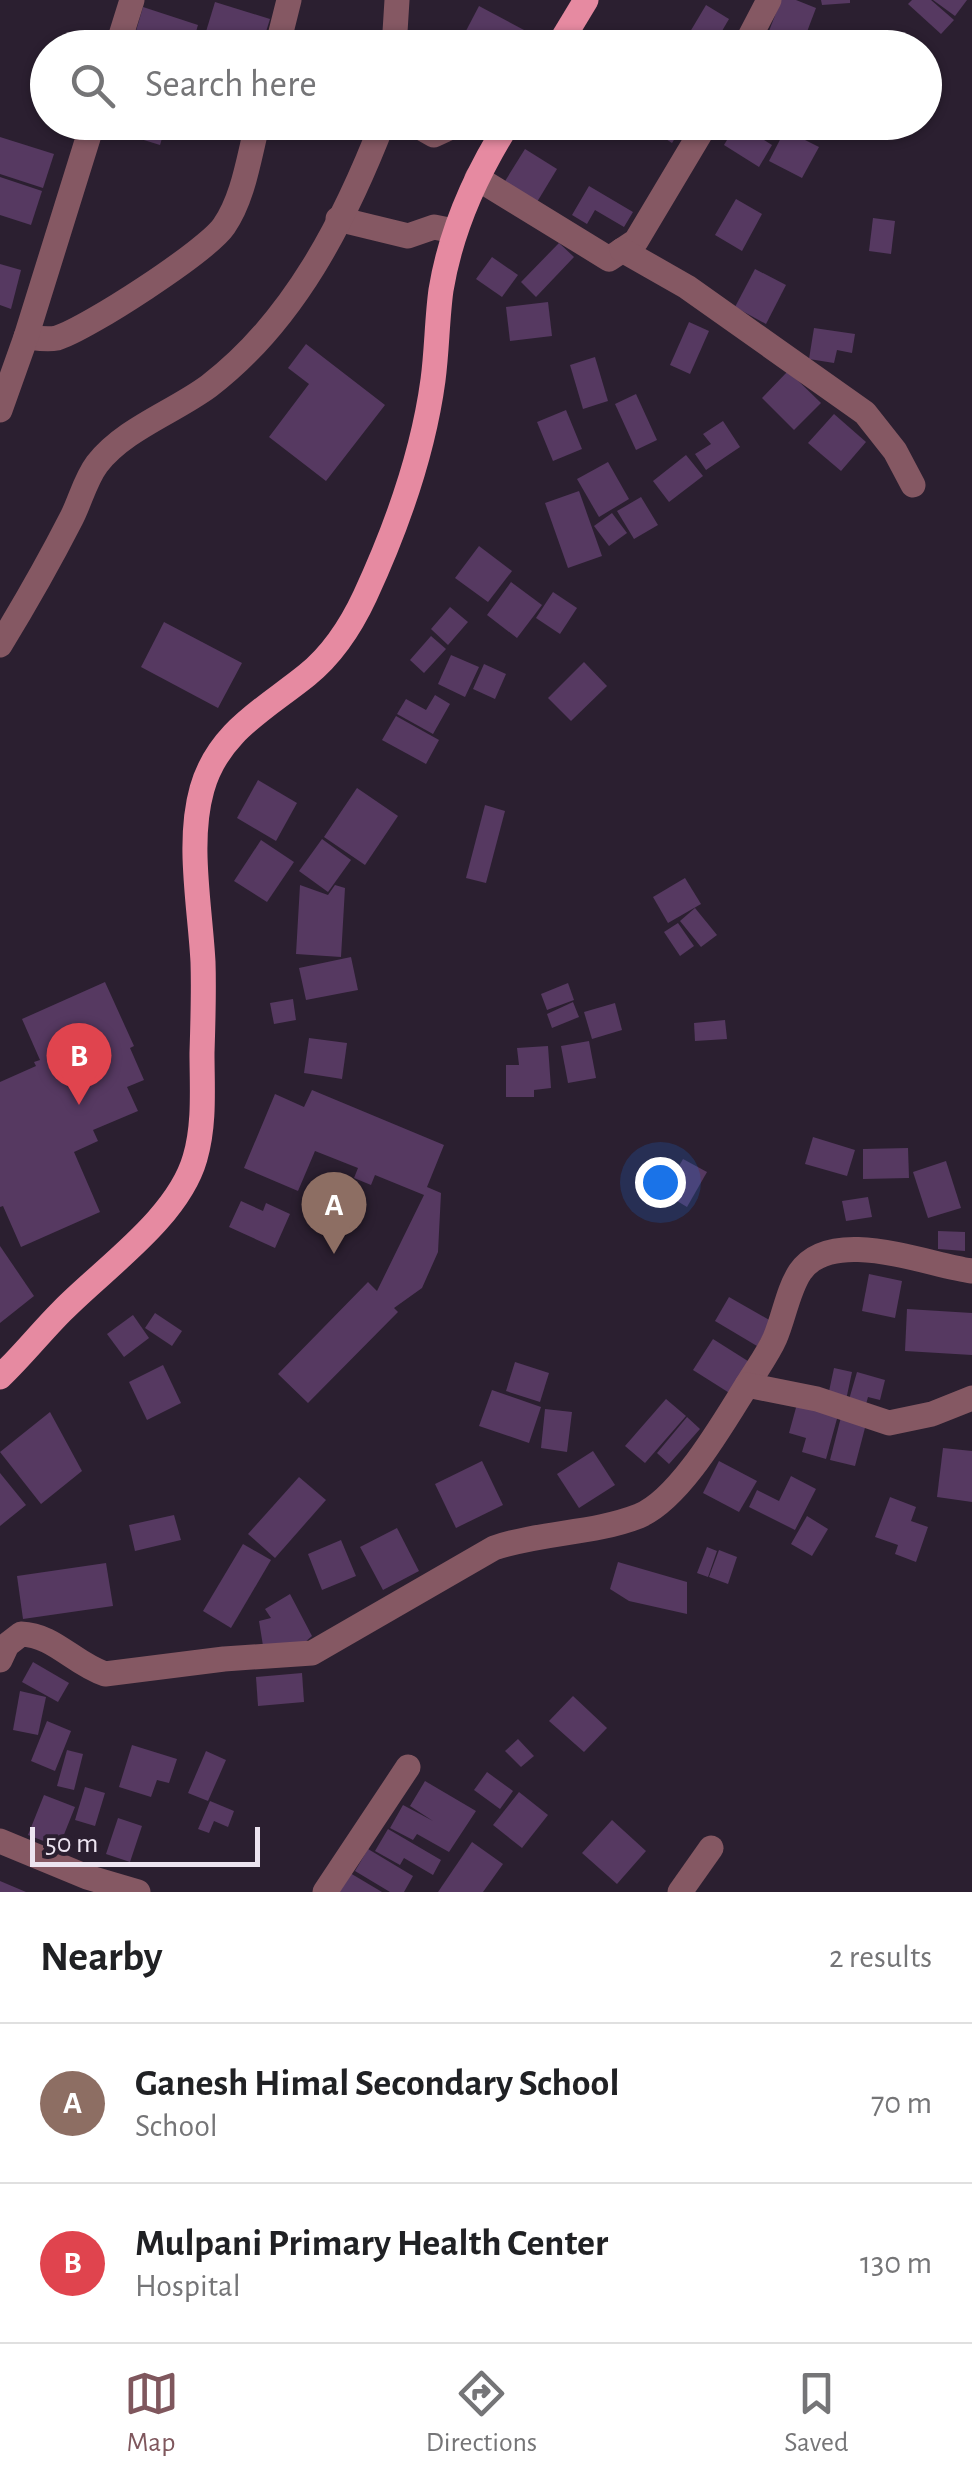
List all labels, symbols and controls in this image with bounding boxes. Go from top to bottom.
search box [30,30,942,140]
icon: search [65,58,120,113]
text: Search here [145,66,317,104]
pin: B [46,1022,112,1105]
your location [635,1157,686,1208]
pin: A [302,1172,366,1254]
scale bar [30,1822,260,1866]
text: 50 m [45,1830,99,1858]
text: Nearby [40,1936,163,1978]
text: 2 results [829,1941,932,1973]
text: Ganesh Himal Secondary School [135,2065,619,2103]
text: A [63,2087,82,2119]
text: 70 m [871,2087,932,2119]
text: School [135,2110,218,2142]
text: Mulpani Primary Health Center [135,2225,608,2263]
text: B [63,2247,82,2279]
text: 130 m [860,2247,932,2279]
text: Hospital [135,2270,241,2302]
tab: Map [124,2366,179,2460]
tab: Directions [426,2366,537,2460]
tab: Saved [784,2366,848,2460]

